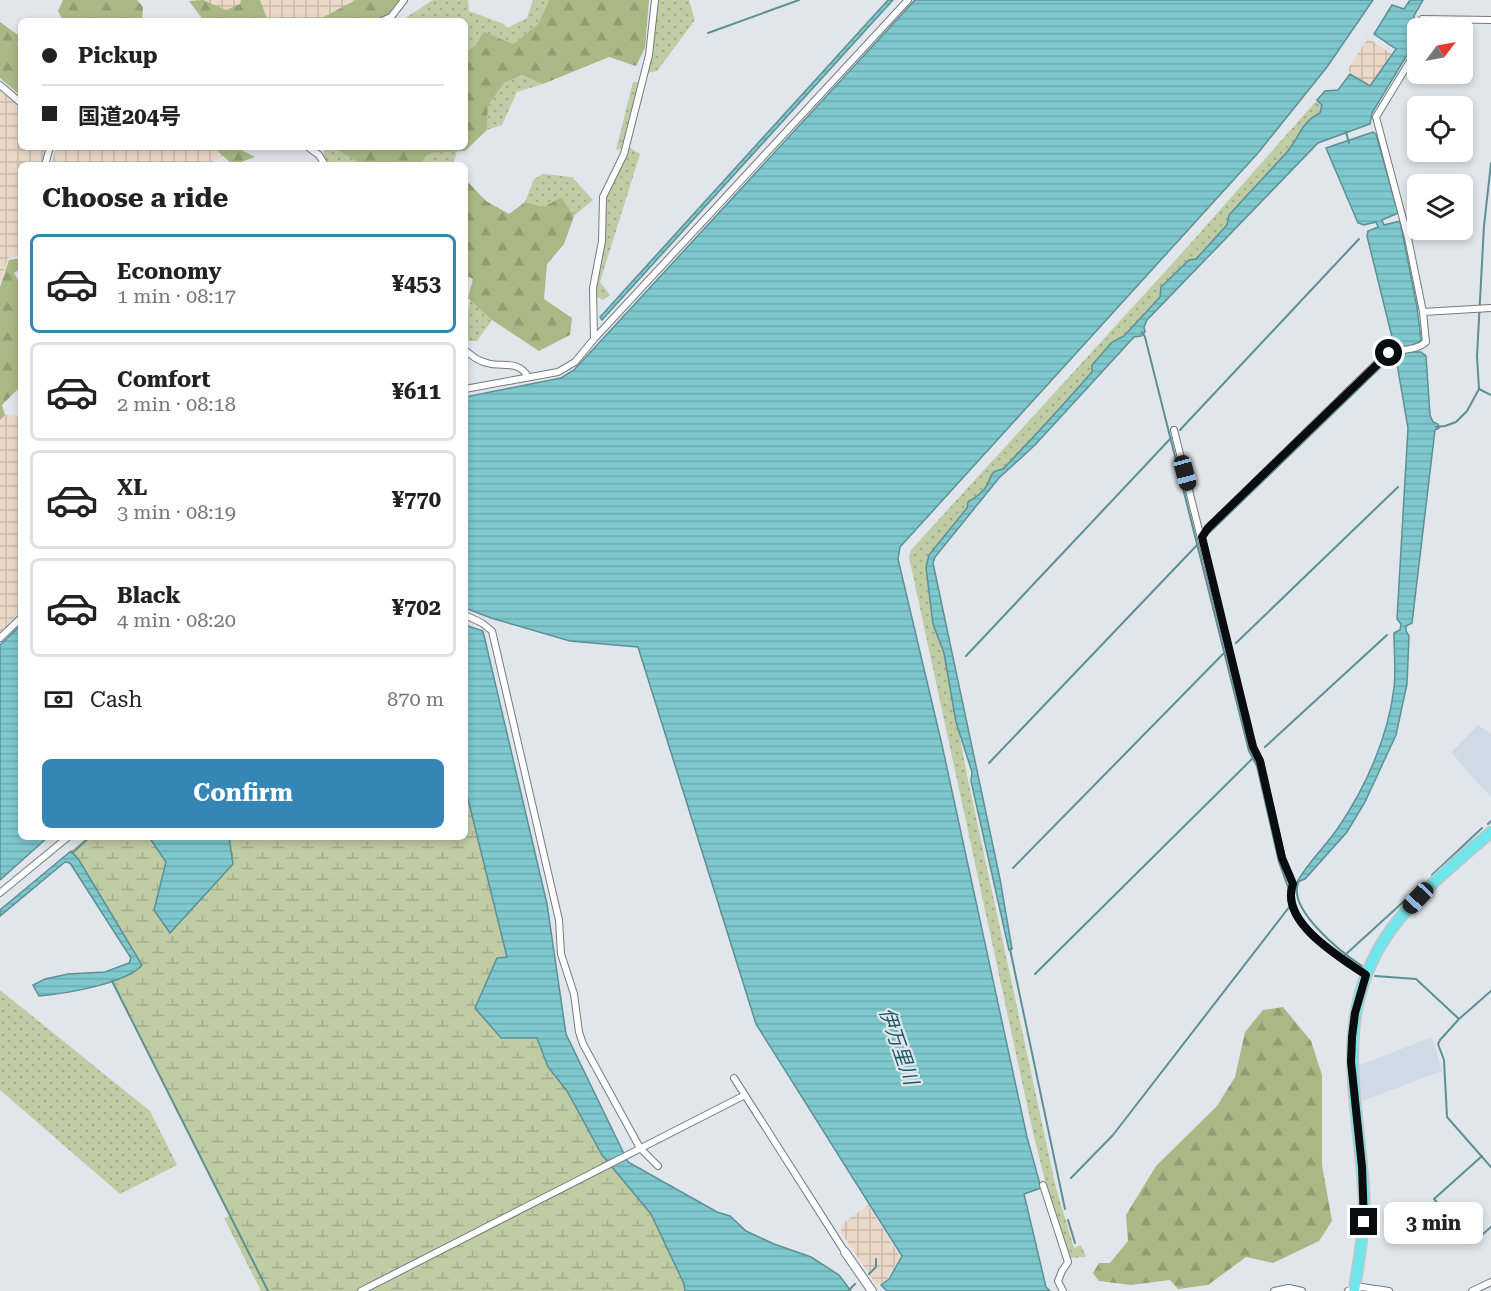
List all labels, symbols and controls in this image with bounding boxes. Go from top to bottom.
north arrow [1407,18,1473,84]
map controls [1407,18,1473,240]
text: Pickup [78,43,158,68]
button: locate [1407,96,1473,162]
text: 国道204号 [78,104,181,129]
button: layers [1407,174,1473,240]
text: Choose a ride [42,182,228,214]
icon: car [45,257,99,311]
text: Economy [117,259,221,284]
text: ¥453 [392,271,441,296]
text: 1 min · 08:17 [117,284,236,308]
route start [1375,339,1402,366]
icon: car [45,365,99,419]
text: Comfort [117,367,210,392]
text: ¥611 [392,379,441,404]
text: 2 min · 08:18 [117,392,236,416]
car [1172,453,1198,493]
icon: car [45,473,99,527]
text: XL [117,475,147,500]
text: ¥770 [392,487,441,512]
text: 3 min · 08:19 [117,500,236,524]
icon: car [45,581,99,635]
text: Black [117,583,181,608]
text: ¥702 [392,595,441,620]
text: 4 min · 08:20 [117,608,236,632]
icon: cash [42,683,75,716]
text: Cash [90,687,142,712]
text: 870 m [387,687,444,711]
button: Confirm [42,759,444,828]
car [1399,879,1437,917]
water label: 伊万里川 [875,1004,924,1090]
callout: 3 min [1385,1201,1484,1243]
route end [1350,1208,1377,1235]
text: 3 min [1406,1211,1461,1235]

